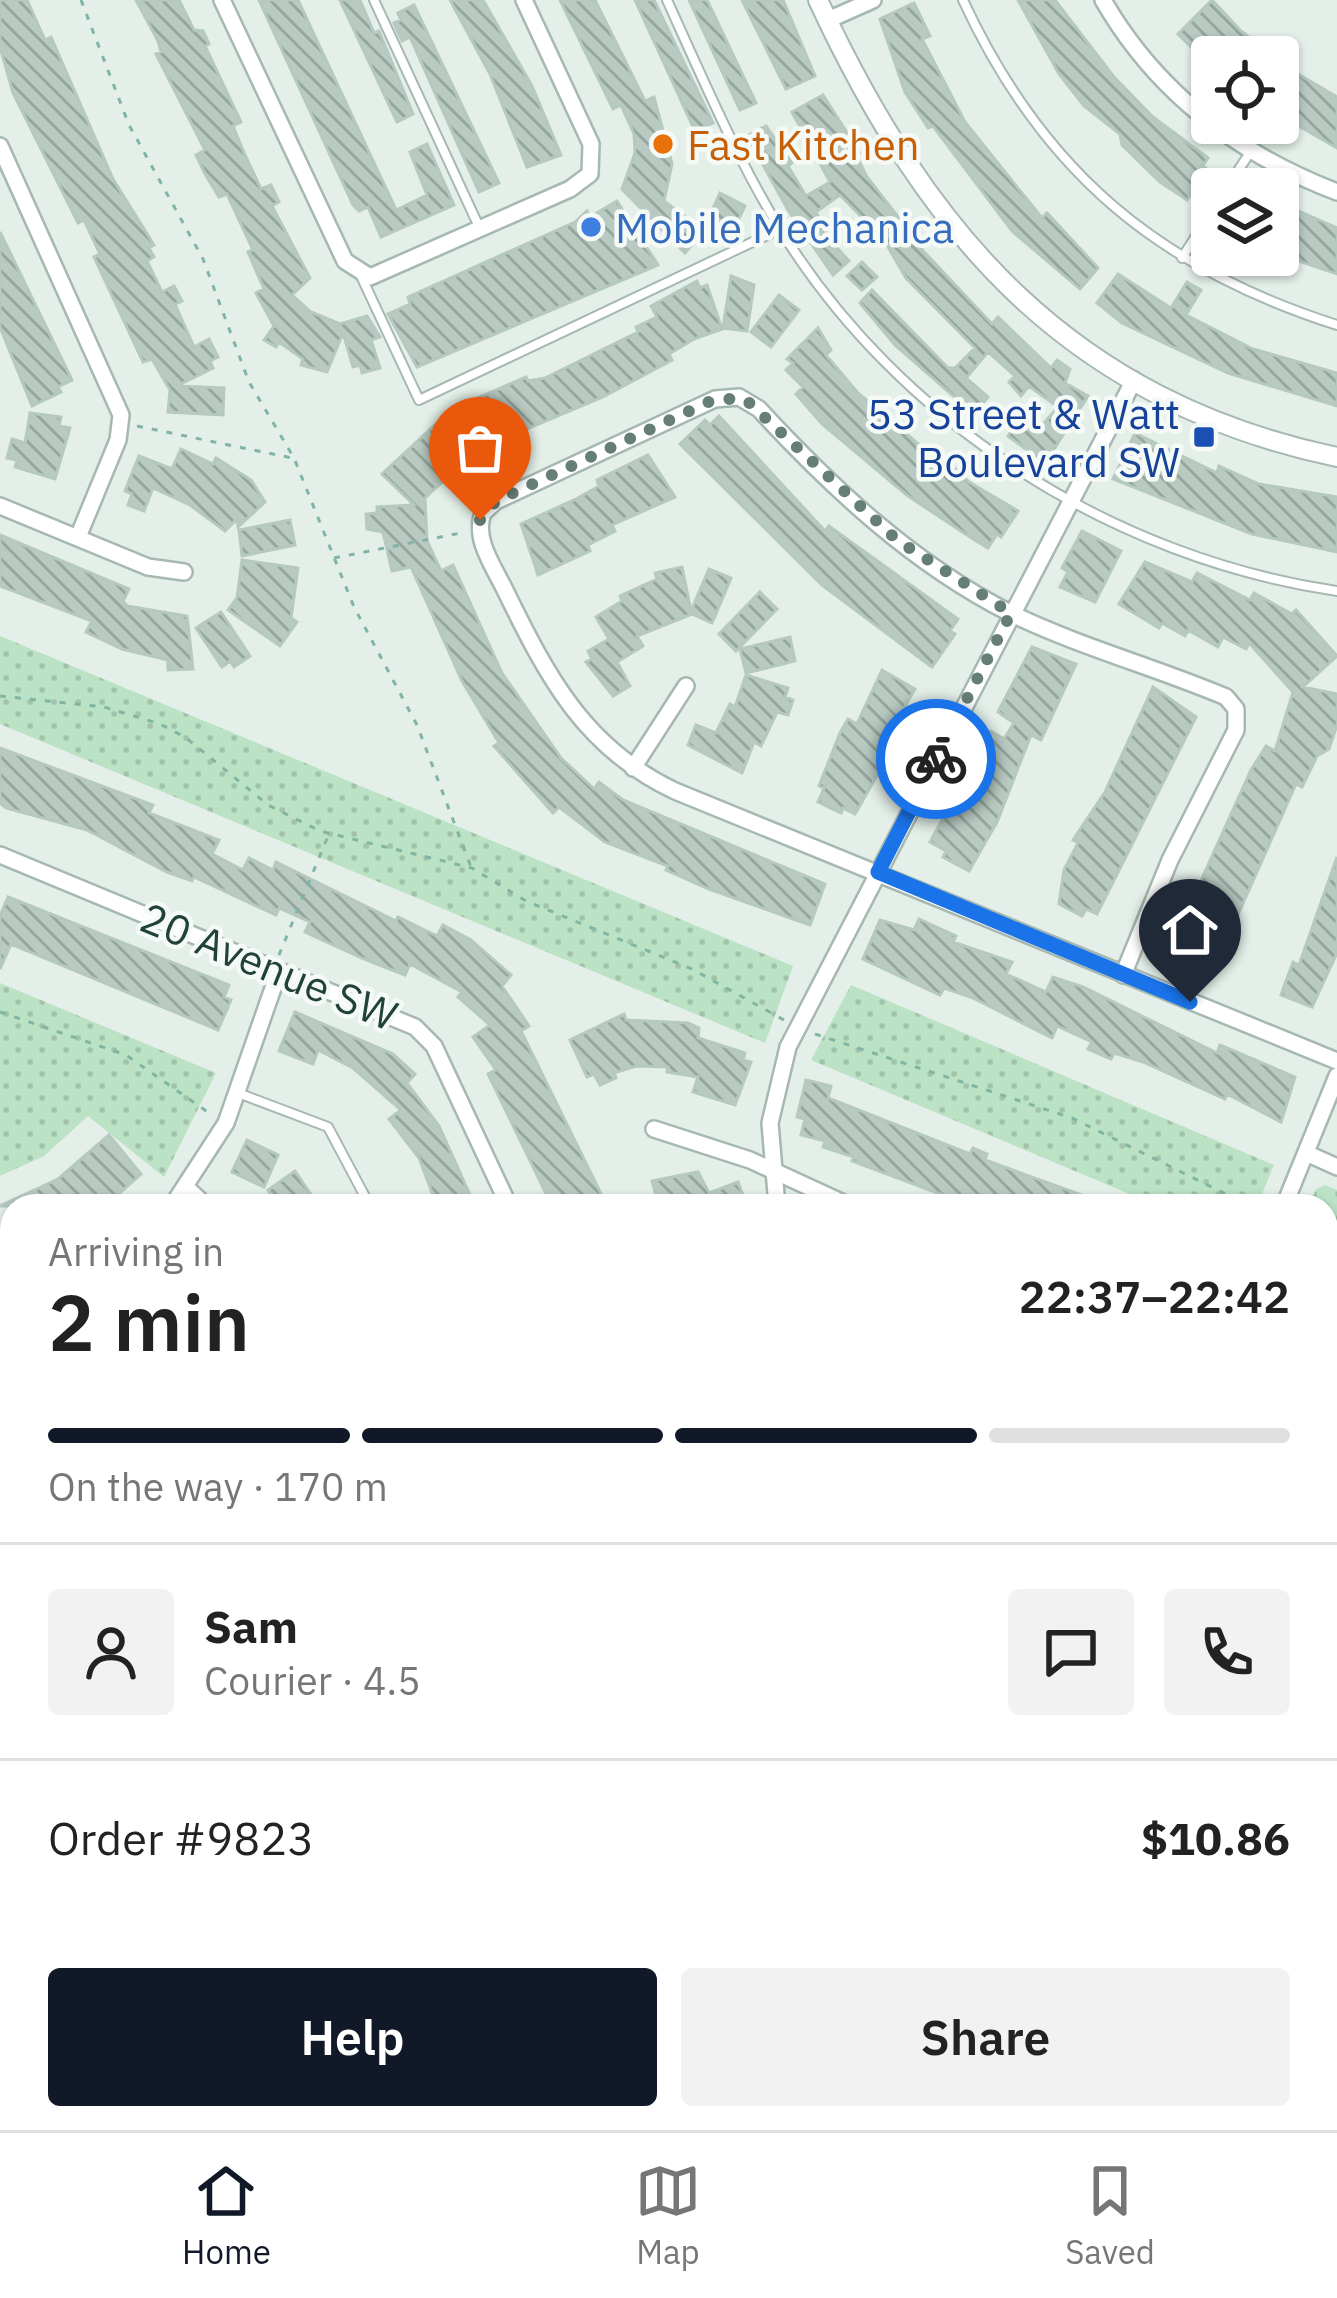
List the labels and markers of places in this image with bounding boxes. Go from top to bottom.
place label: Fast Kitchen [687,117,920,172]
marker: Fast Kitchen [650,131,676,157]
place label: Mobile Mechanica [615,200,954,255]
marker: Mobile Mechanica [578,214,604,240]
place label: 53 Street & Watt Boulevard SW [867,386,1180,489]
pin [429,397,531,520]
marker: 53 Street & Watt Boulevard SW [1191,424,1217,450]
pin [1139,879,1241,1002]

